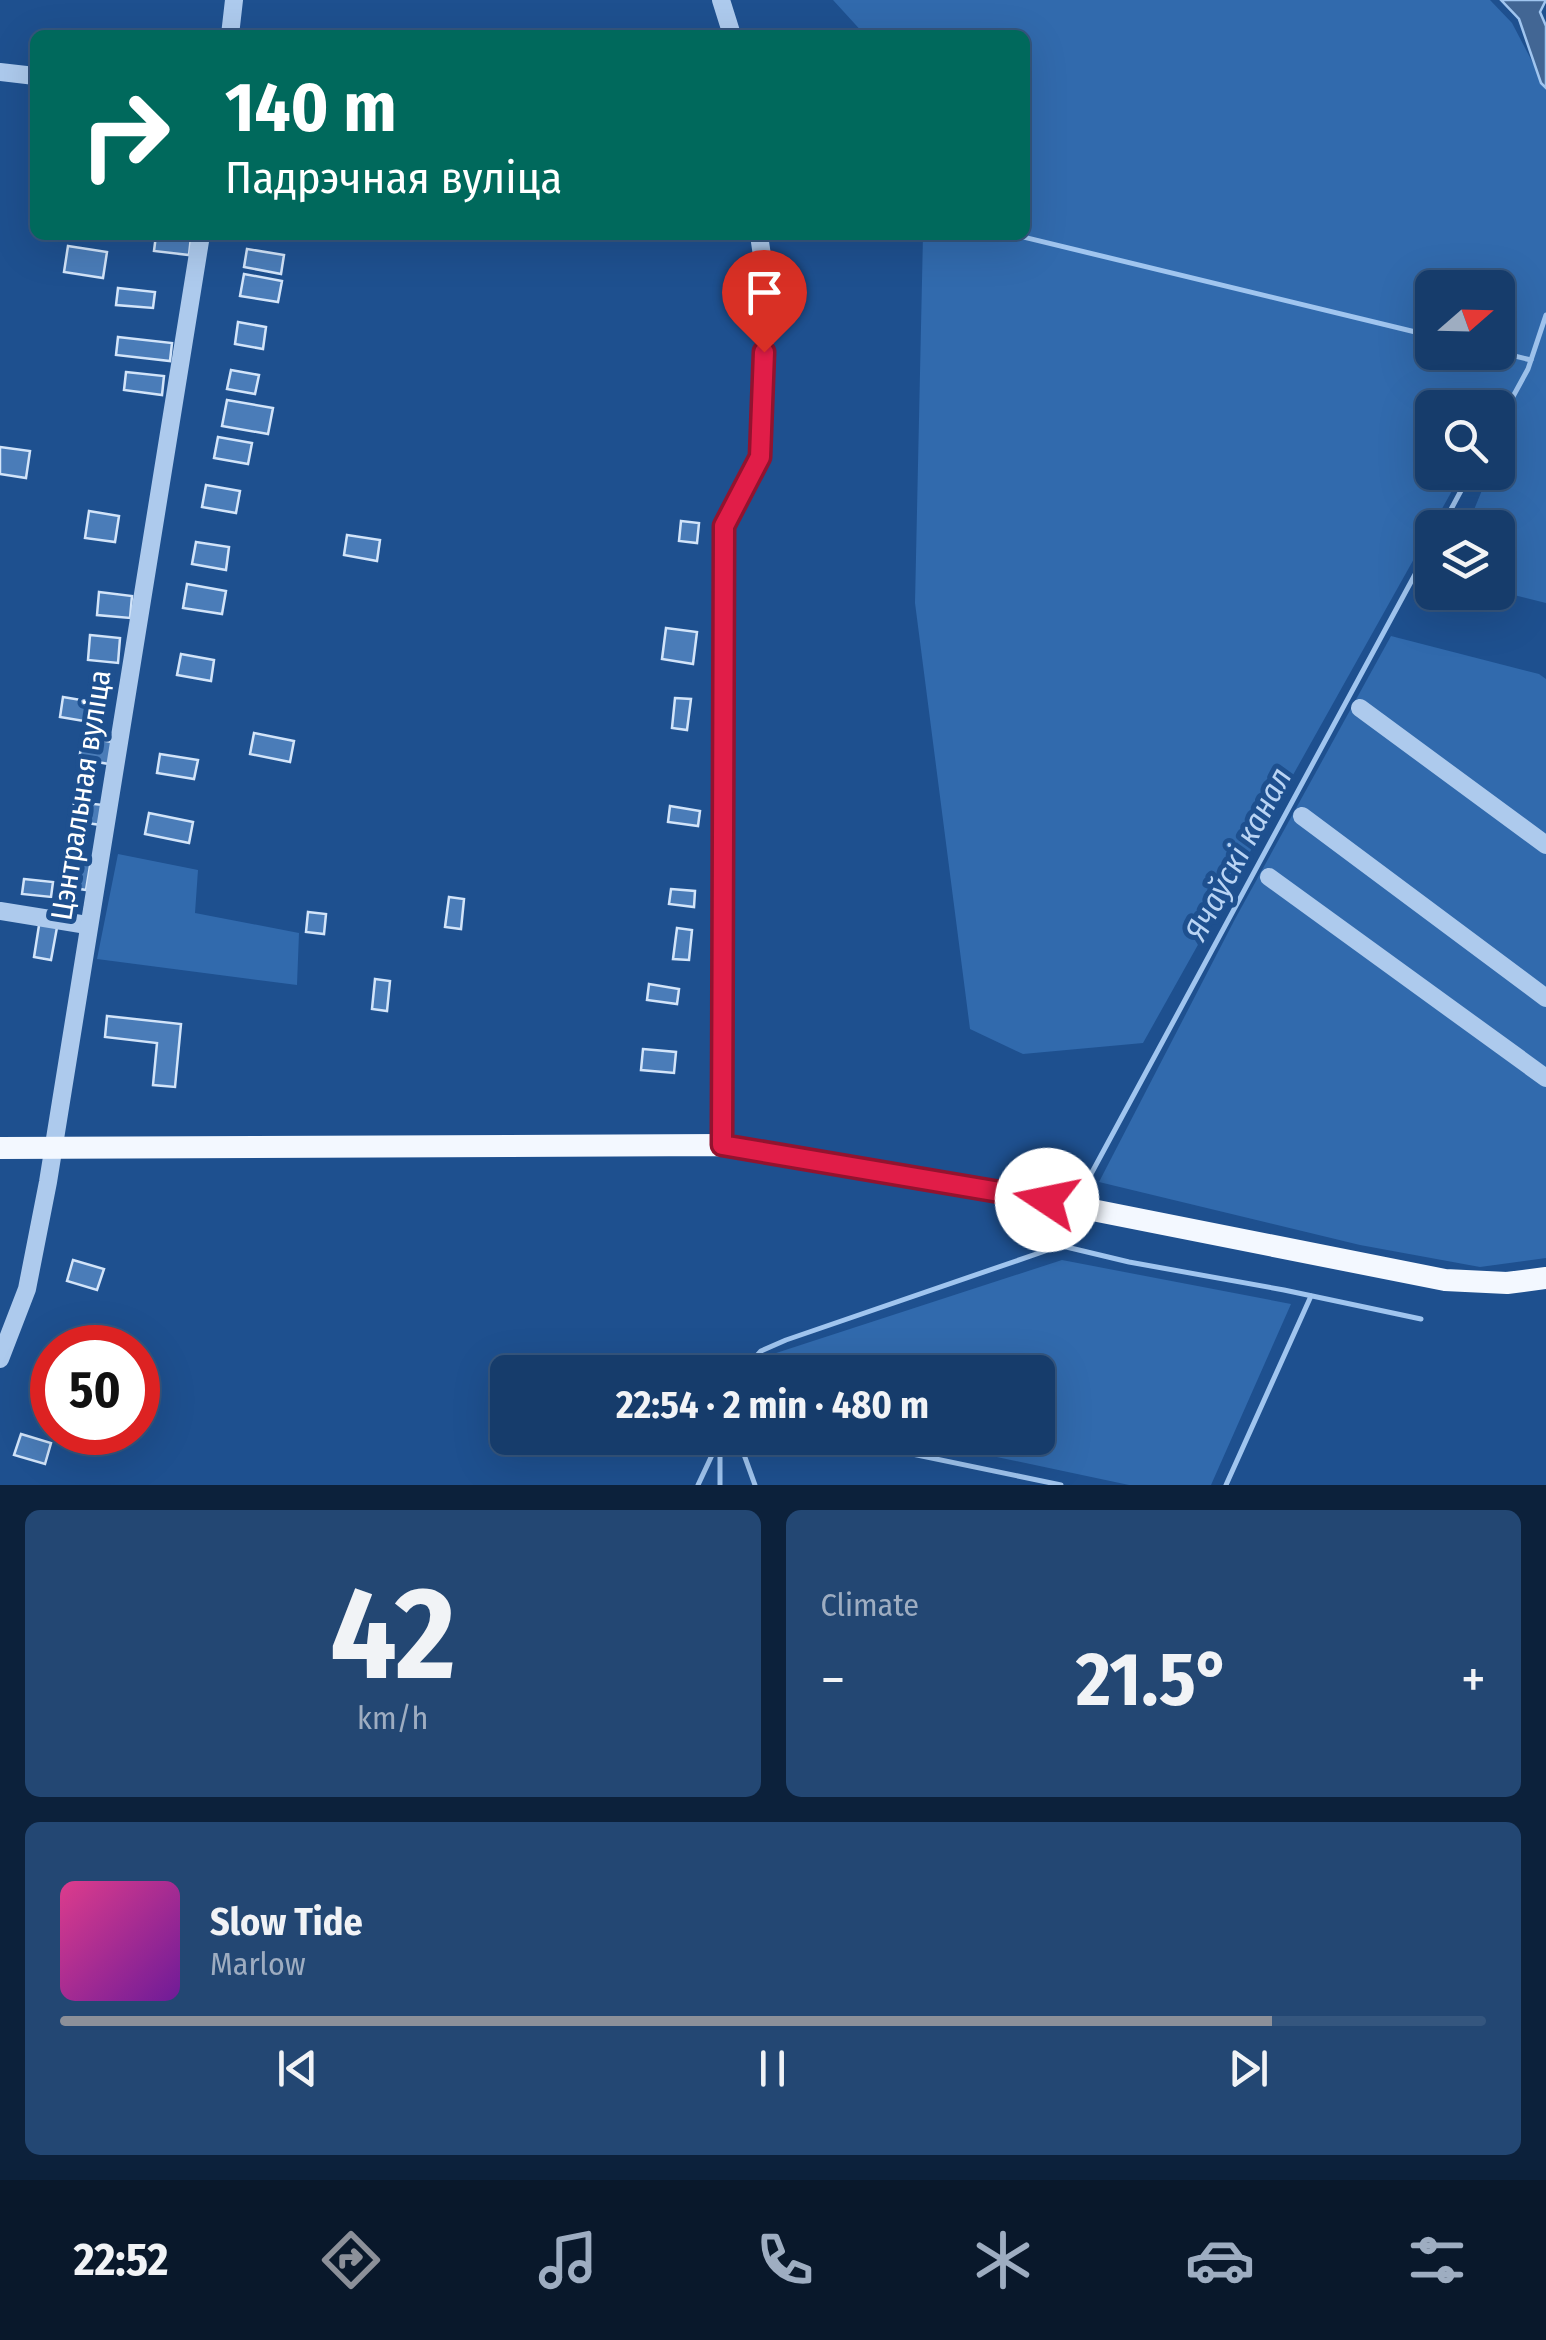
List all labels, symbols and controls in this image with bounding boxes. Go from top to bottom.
text: 140 m [225,66,397,150]
icon: right [60,70,190,200]
text: Падрэчная вуліца [225,151,562,205]
pin [722,250,807,353]
icon: arrive [737,265,792,320]
north arrow [1415,270,1515,370]
map controls [1415,270,1515,610]
button: search [1415,390,1515,490]
button: layers [1415,510,1515,610]
street label: Цэнтральная вуліца [43,667,119,923]
water label: Ячаўскі канал [1176,761,1299,948]
position arrow [995,1148,1099,1252]
speed limit sign: 50 [30,1325,160,1455]
text: 22:54 · 2 min · 480 m [616,1382,929,1428]
text: 42 [330,1556,456,1712]
text: Climate [821,1586,919,1624]
text: 21.5° [1076,1635,1230,1725]
text: − [821,1647,845,1713]
text: + [1461,1647,1486,1713]
text: km/h [357,1699,428,1737]
text: Slow Tide [210,1899,363,1945]
text: Marlow [210,1945,306,1983]
icon: previous [270,2041,325,2096]
icon: pause [745,2041,800,2096]
icon: next [1221,2041,1276,2096]
icon: directions [316,2225,386,2295]
icon: music [533,2225,603,2295]
icon: phone [750,2225,820,2295]
icon: climate [968,2225,1038,2295]
icon: car [1185,2225,1255,2295]
icon: filters [1402,2225,1472,2295]
text: 22:52 [74,2233,168,2287]

